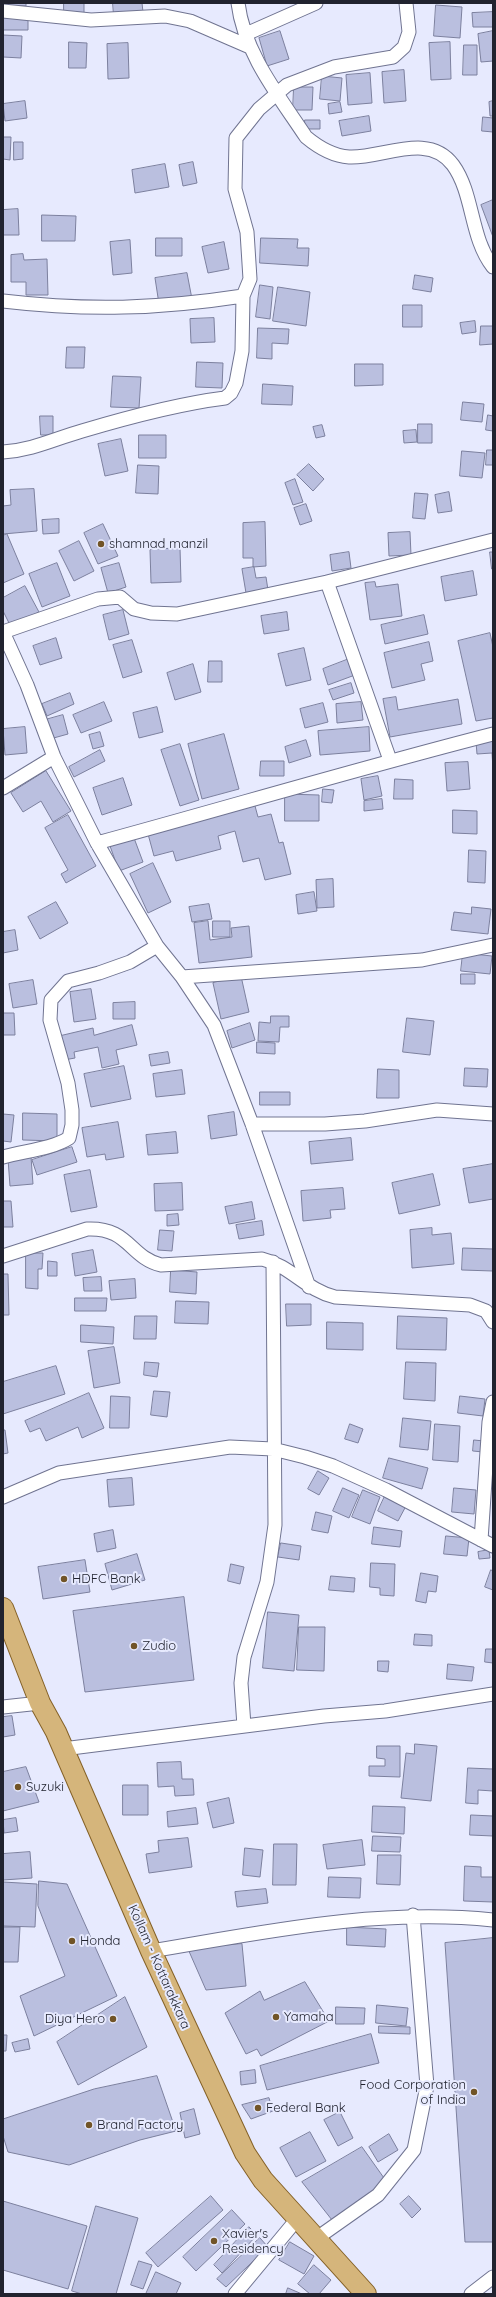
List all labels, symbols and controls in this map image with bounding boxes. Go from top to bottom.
place label: shamnad manzil [109,536,208,552]
marker: shamnad manzil [96,539,106,549]
place label: HDFC Bank [72,1571,141,1587]
marker: HDFC Bank [59,1574,69,1584]
place label: Zudio [142,1638,176,1654]
marker: Zudio [129,1641,139,1651]
place label: Suzuki [26,1779,64,1795]
marker: Suzuki [13,1782,23,1792]
street label: Kollam - Kottarakkara [125,1902,193,2032]
place label: Honda [80,1933,120,1949]
marker: Honda [67,1936,77,1946]
place label: Yamaha [284,2009,334,2025]
place label: Diya Hero [45,2011,105,2027]
marker: Yamaha [271,2012,281,2022]
marker: Diya Hero [108,2014,118,2024]
place label: Food Corporation of India [359,2077,466,2108]
marker: Food Corporation of India [469,2087,479,2097]
place label: Federal Bank [266,2100,346,2116]
marker: Federal Bank [253,2103,263,2113]
place label: Brand Factory [97,2117,183,2133]
marker: Brand Factory [84,2120,94,2130]
place label: Xavier's Residency [222,2226,284,2257]
marker: Xavier's Residency [209,2236,219,2246]

